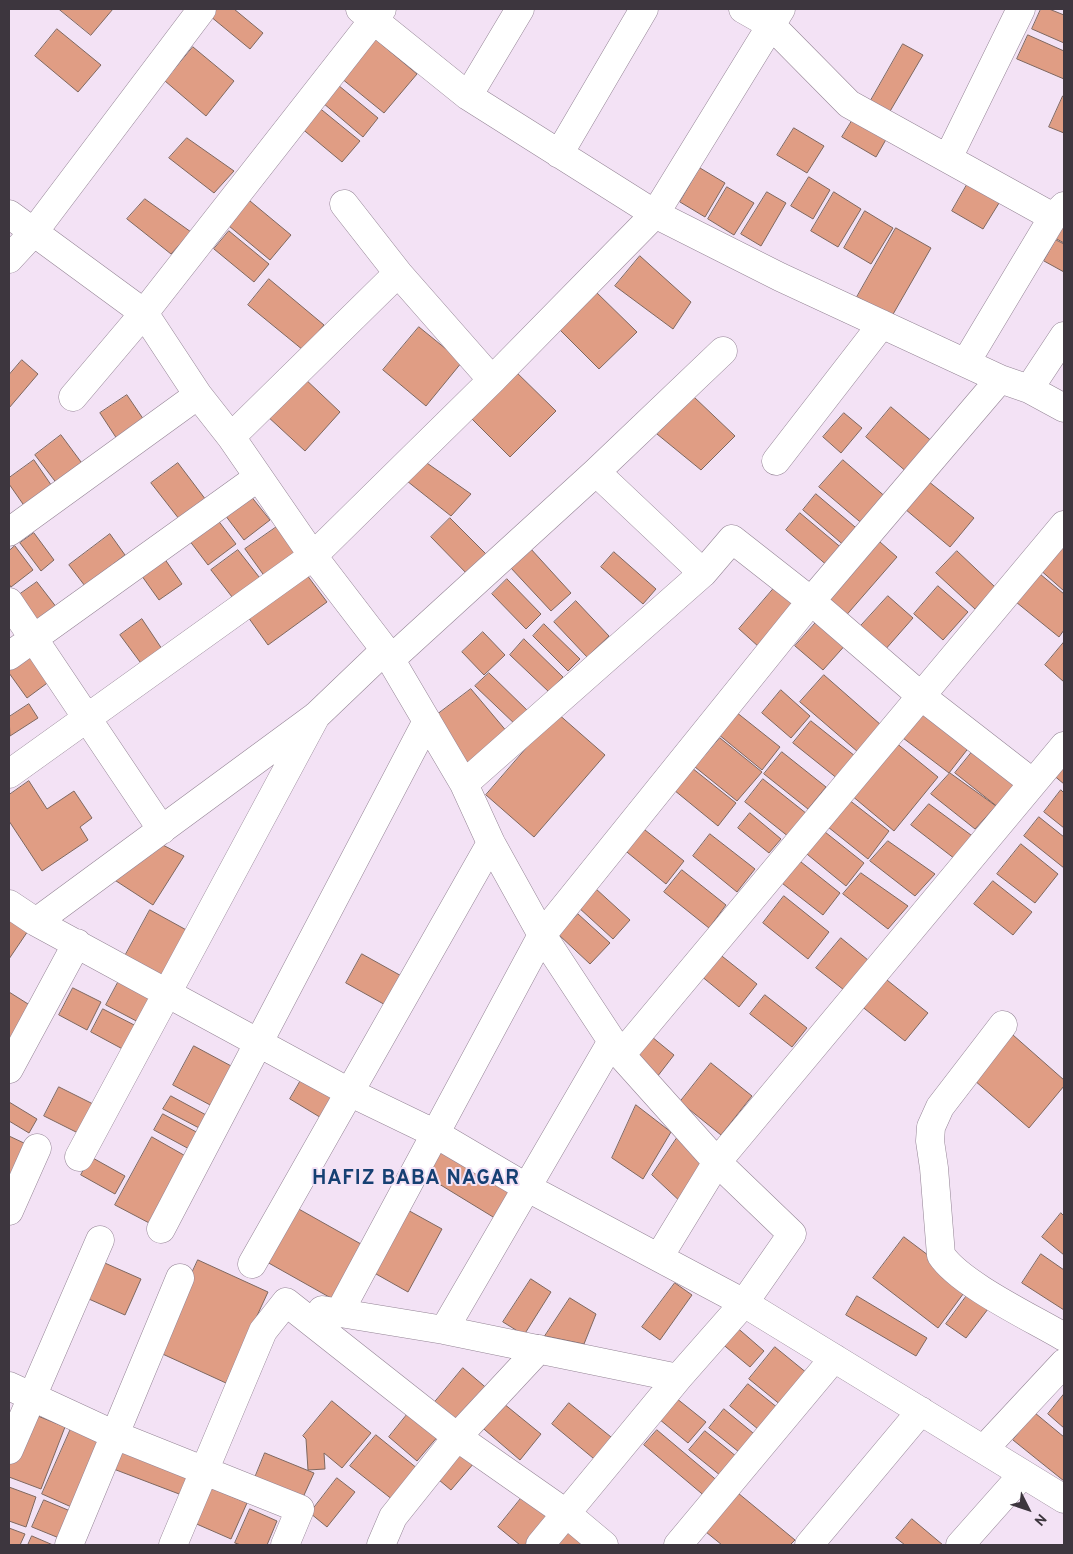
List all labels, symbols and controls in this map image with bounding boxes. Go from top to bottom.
district label: HAFIZ BABA NAGAR [310,1168,522,1192]
north arrow [1003,1484,1053,1534]
text: N [1030,1510,1049,1529]

